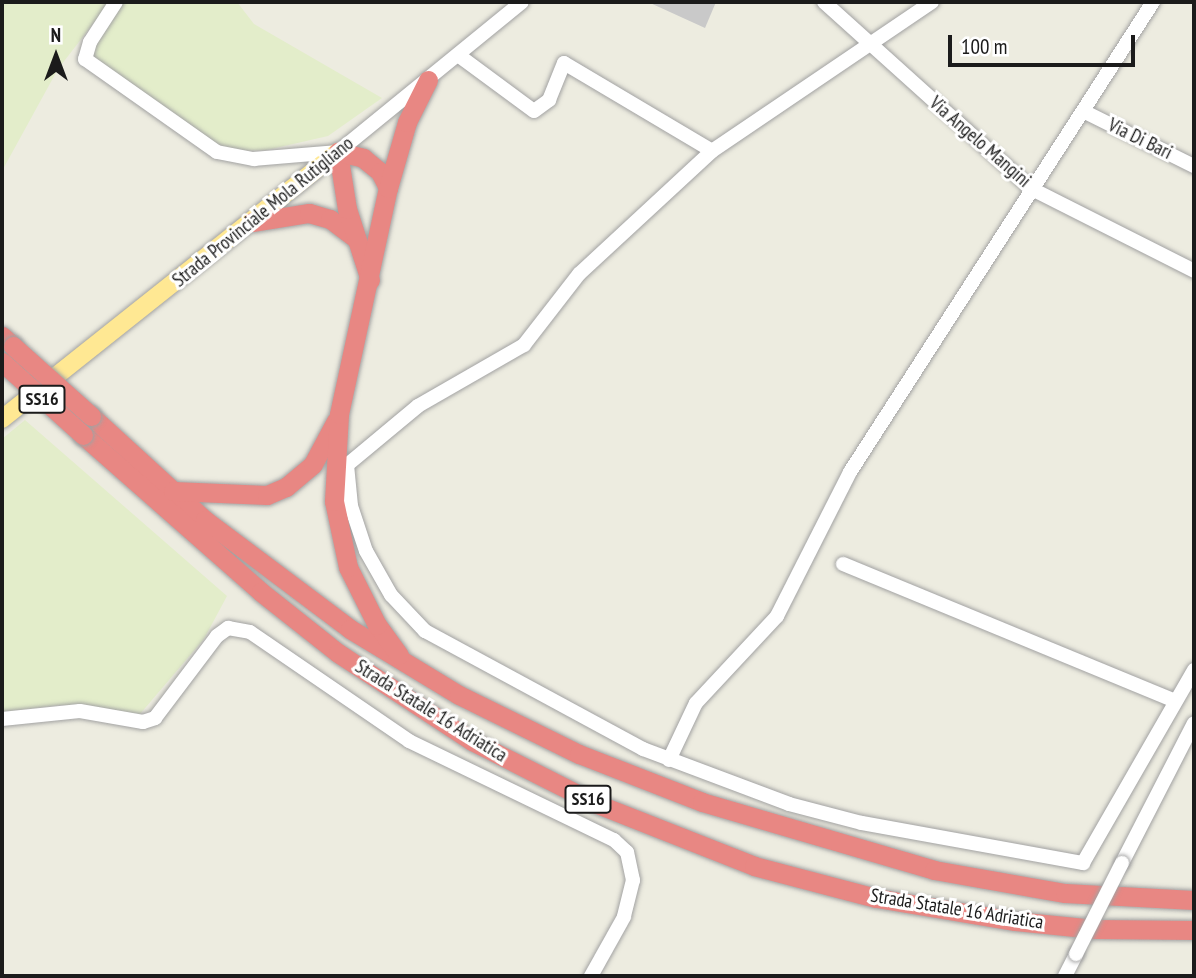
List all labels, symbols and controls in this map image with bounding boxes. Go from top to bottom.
north arrow [21,21,91,91]
scale bar [951,21,1138,65]
text: N [51,23,61,47]
text: 100 m [961,33,1007,60]
street label: Via Angelo Mangini [924,92,1036,192]
street label: Via Di Bari [1104,114,1176,164]
street label: Strada Provinciale Mola Rutigliano [168,132,358,292]
road number: SS16 [18,384,66,414]
street label: Strada Statale 16 Adriatica [351,655,511,767]
road number: SS16 [564,784,612,814]
street label: Strada Statale 16 Adriatica [869,884,1045,934]

